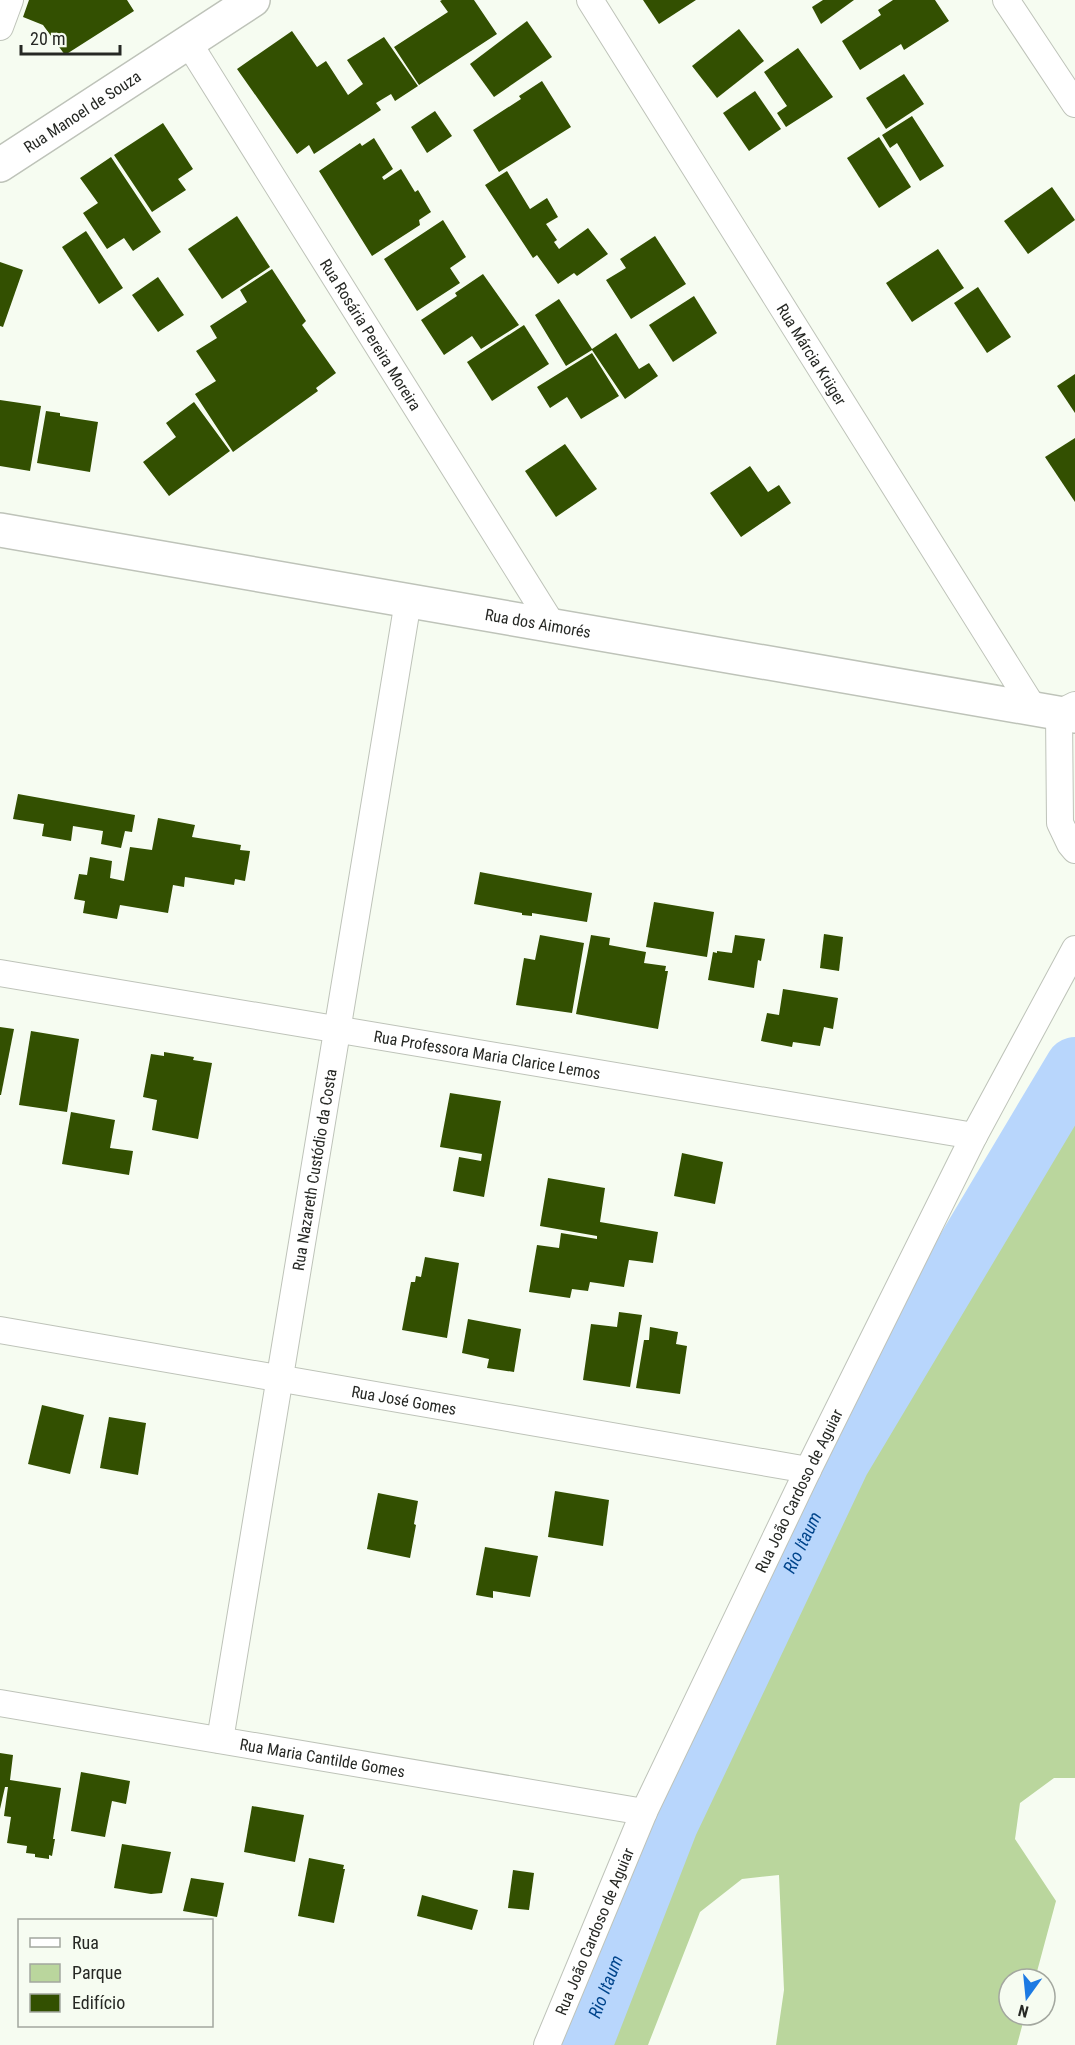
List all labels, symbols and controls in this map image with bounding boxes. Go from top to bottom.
scale bar [21,18,120,56]
text: 20 m [30,28,65,49]
street label: Rua Manoel de Souza [20,66,144,157]
street label: Rua Rosária Pereira Moreira [316,255,425,414]
street label: Rua Márcia Krüger [773,300,851,409]
street label: Rua dos Aimorés [484,605,592,642]
street label: Rua Professora Maria Clarice Lemos [372,1026,602,1083]
street label: Rua Nazareth Custódio da Costa [288,1067,340,1272]
street label: Rua José Gomes [350,1382,458,1418]
street label: Rua João Cardoso de Aguiar [751,1406,846,1575]
water label: Rio Itaum [778,1508,825,1576]
street label: Rua Maria Cantilde Gomes [238,1734,406,1781]
street label: Rua João Cardoso de Aguiar [551,1845,638,2018]
legend [18,1919,213,2027]
text: Rua [72,1932,99,1953]
water label: Rio Itaum [583,1952,627,2021]
text: Parque [72,1962,122,1983]
north arrow [997,1967,1057,2027]
text: Edifício [72,1992,125,2013]
text: N [1016,2001,1030,2021]

